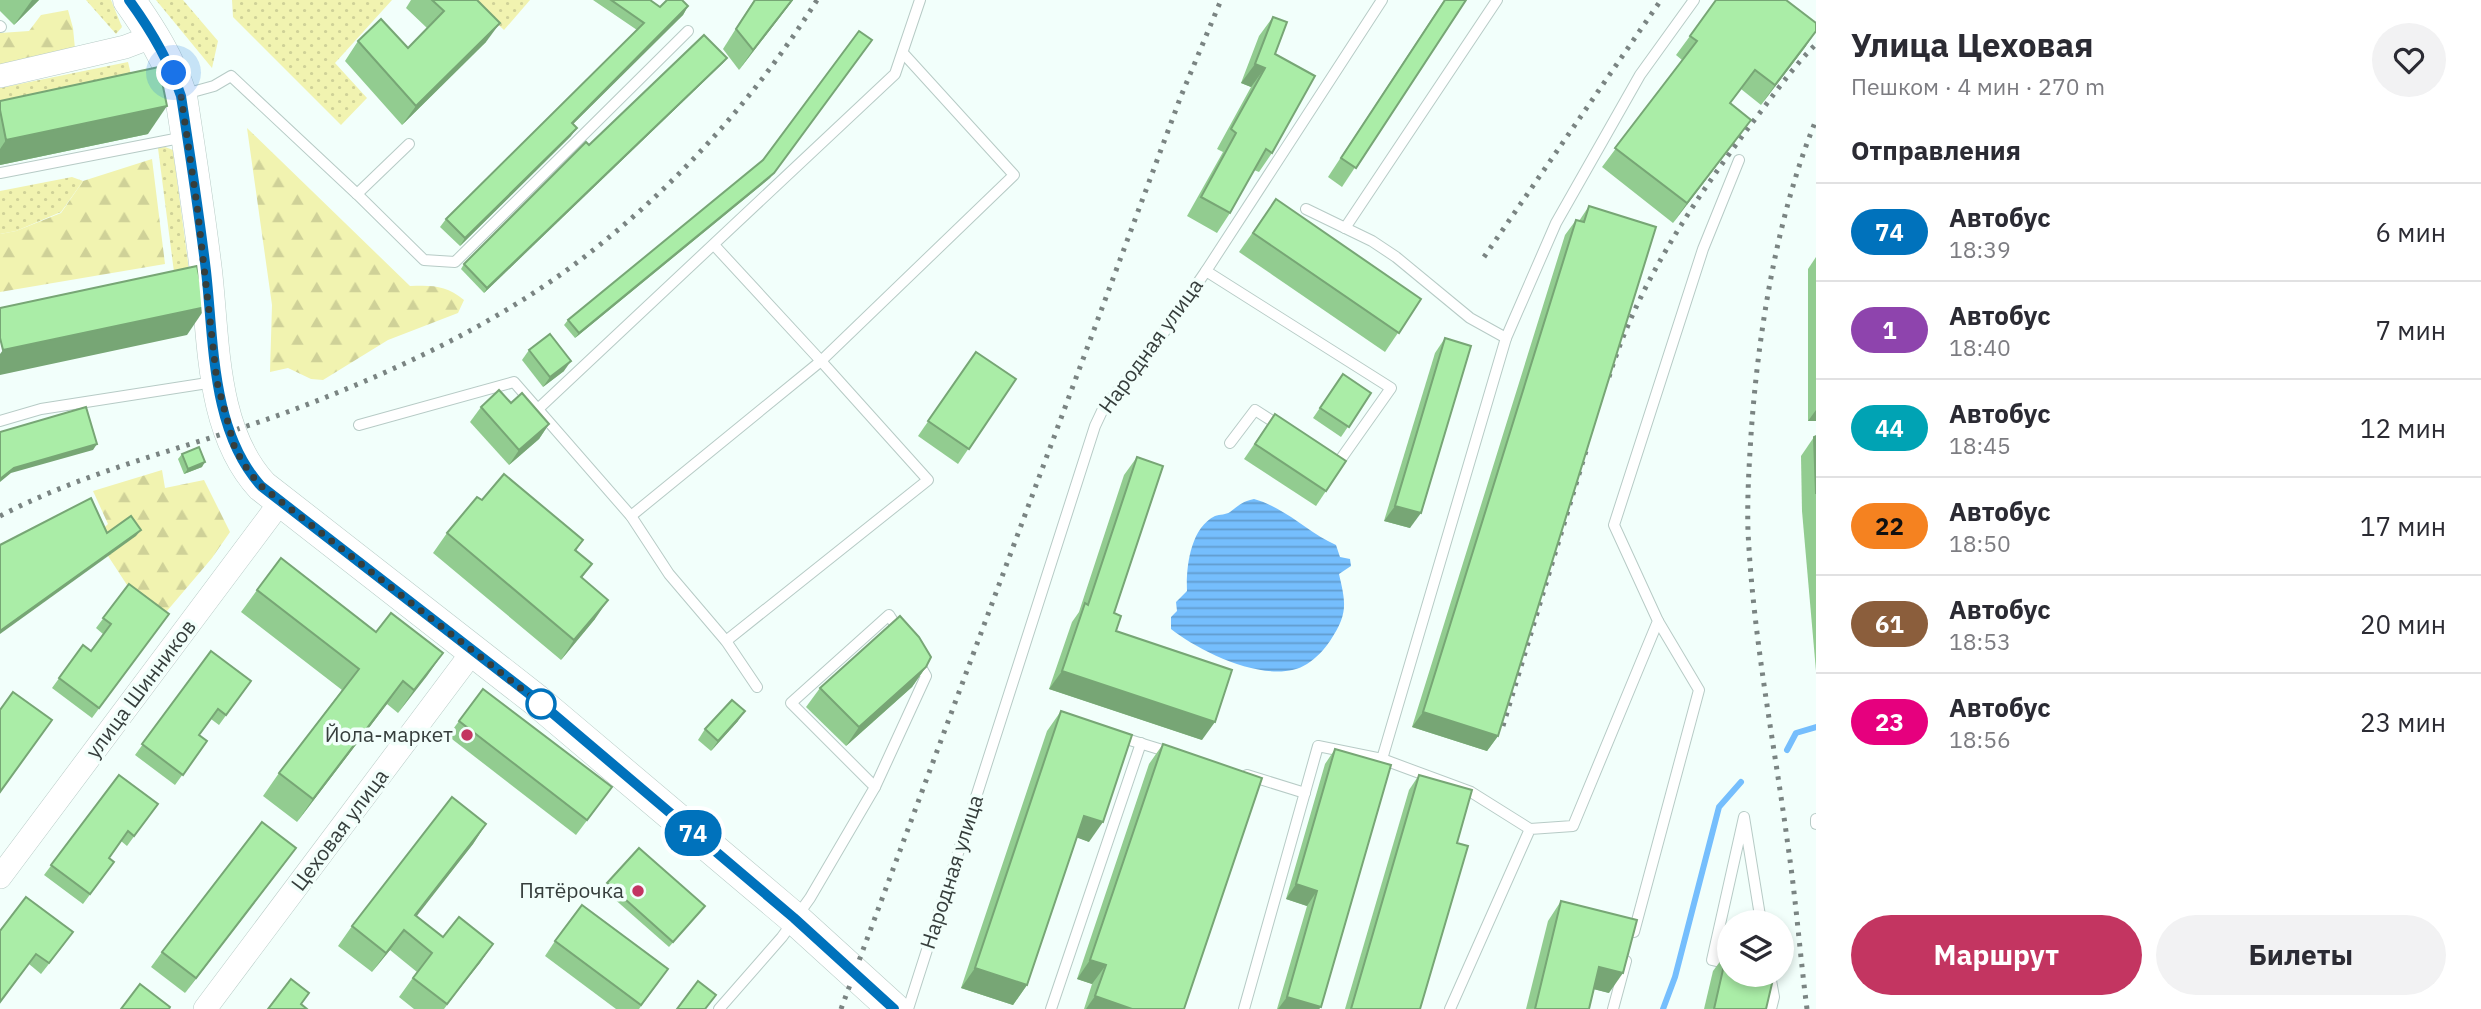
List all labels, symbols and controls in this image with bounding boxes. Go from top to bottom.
text: Улица Цеховая [1851,23,2094,66]
button: heart [2372,23,2446,97]
your location [156,55,191,90]
text: Пешком · 4 мин · 270 m [1851,71,2105,101]
text: Отправления [1851,133,2021,167]
text: Автобус [1949,200,2051,234]
text: 6 мин [2376,215,2446,249]
text: 74 [1875,216,1904,248]
text: 18:39 [1949,234,2011,264]
street label: Народная улица [1092,272,1209,419]
text: Автобус [1949,298,2051,332]
text: 7 мин [2376,313,2446,347]
text: 1 [1882,314,1897,346]
text: 18:40 [1949,332,2011,362]
text: Автобус [1949,396,2051,430]
text: 12 мин [2360,411,2446,445]
text: 44 [1875,412,1904,444]
text: 18:45 [1949,430,2011,460]
text: Автобус [1949,494,2051,528]
text: 17 мин [2360,509,2446,543]
text: 22 [1875,510,1904,542]
text: 18:50 [1949,528,2011,558]
text: Автобус [1949,592,2051,626]
text: 20 мин [2360,607,2446,641]
text: 61 [1875,608,1904,640]
street label: улица Шинников [79,613,202,764]
text: 18:53 [1949,626,2011,656]
unlabelled marker [526,689,556,719]
text: Автобус [1949,690,2051,724]
text: 23 мин [2360,705,2446,739]
text: 23 [1875,706,1904,738]
place label: Йола-маркет [325,720,453,748]
text: 18:56 [1949,724,2011,754]
marker: Йола-маркет [459,727,475,743]
street label: Цеховая улица [284,763,394,896]
street label: Народная улица [913,791,989,952]
line badge: 74 [662,810,724,856]
text: 74 [679,817,707,849]
place label: Пятёрочка [519,876,624,904]
marker: Пятёрочка [630,883,646,899]
map controls [1717,910,1794,987]
button: layers [1717,910,1794,987]
button: Маршрут [1851,915,2142,995]
button: Билеты [2156,915,2446,995]

